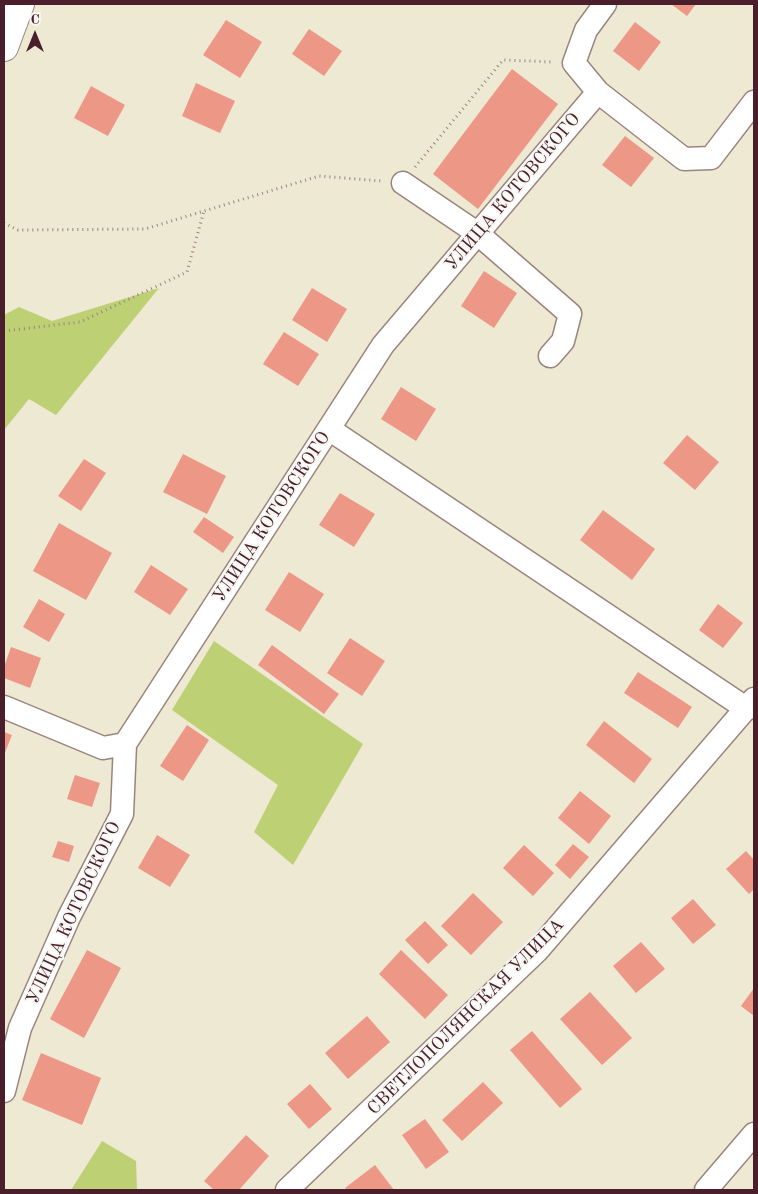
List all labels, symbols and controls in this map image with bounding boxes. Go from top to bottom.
north arrow [10,10,60,60]
text: С [30,13,40,27]
street label: УЛИЦА КОТОВСКОГО [441,109,585,275]
street label: УЛИЦА КОТОВСКОГО [209,428,335,606]
street label: УЛИЦА КОТОВСКОГО [22,818,126,1008]
street label: СВЕТЛОПОЛЯНСКАЯ УЛИЦА [363,914,569,1120]

